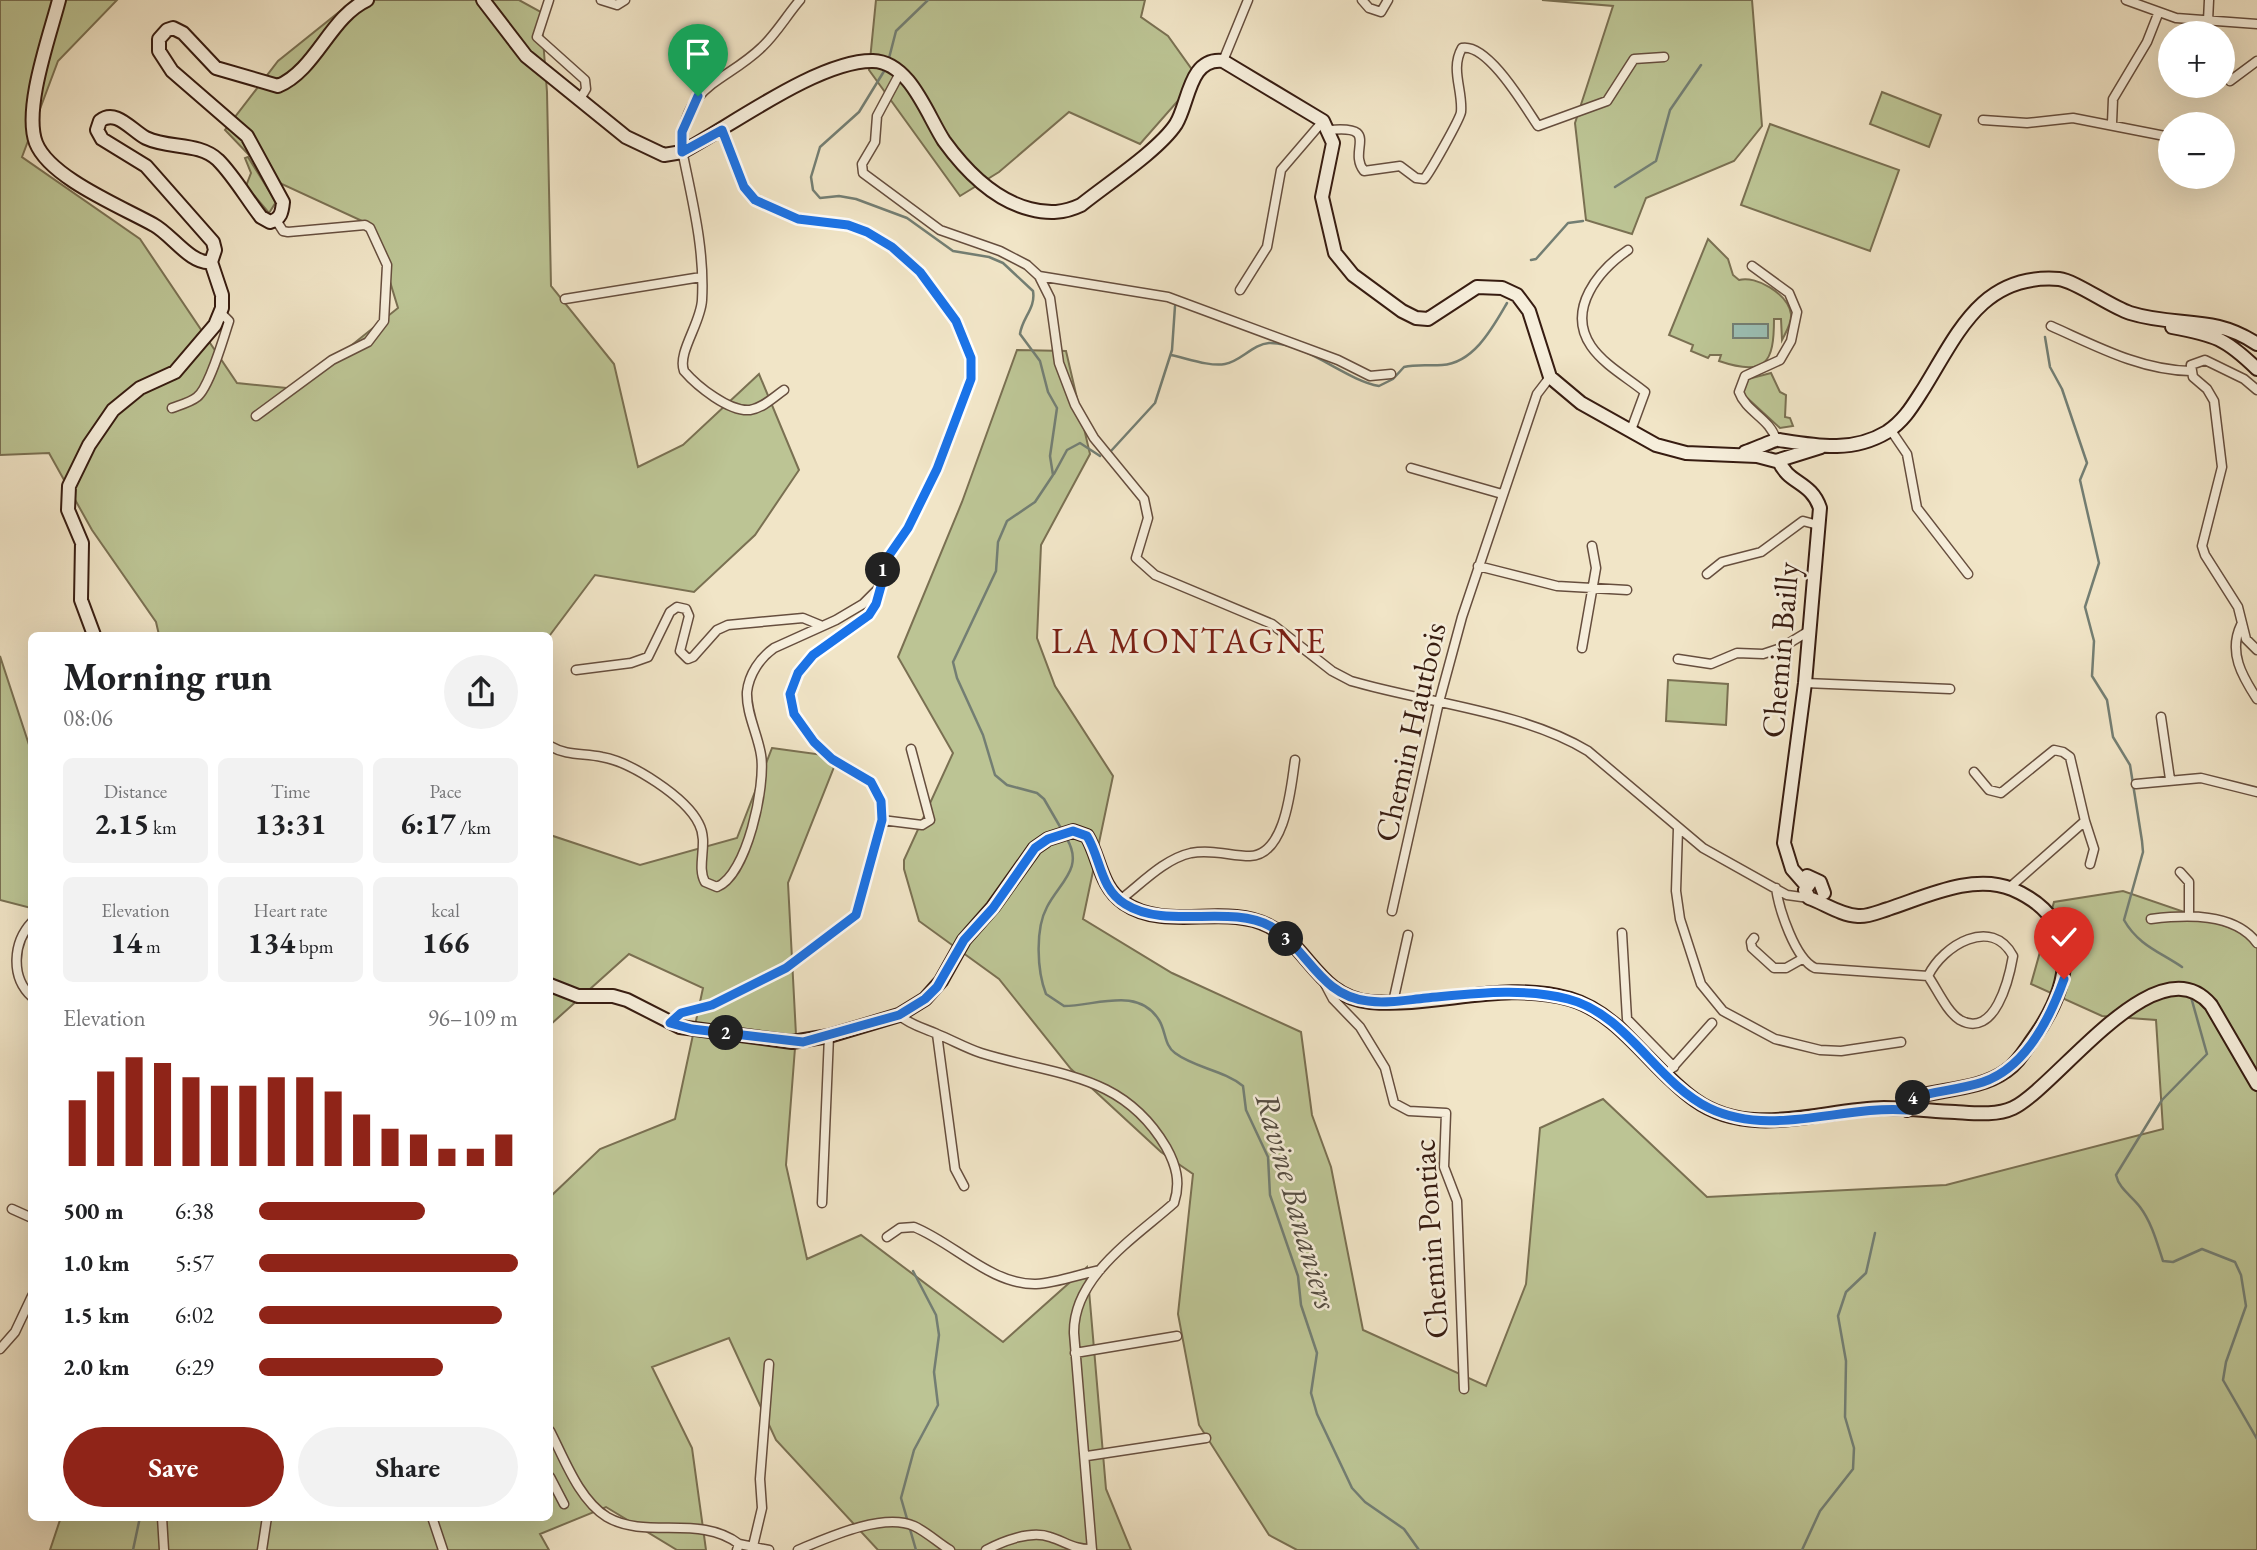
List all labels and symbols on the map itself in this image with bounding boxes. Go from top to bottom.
pin [668,24,728,96]
pin: 1 [866,552,900,588]
street label: Chemin Bailly [1751,559,1809,740]
district label: LA MONTAGNE [1051,618,1327,663]
street label: Chemin Hautbois [1364,618,1456,846]
pin [2034,907,2094,979]
pin: 3 [1268,922,1304,956]
pin: 2 [708,1016,744,1050]
pin: 4 [1896,1080,1930,1116]
water label: Ravine Bananiers [1246,1088,1349,1315]
street label: Chemin Pontiac [1402,1138,1458,1340]

